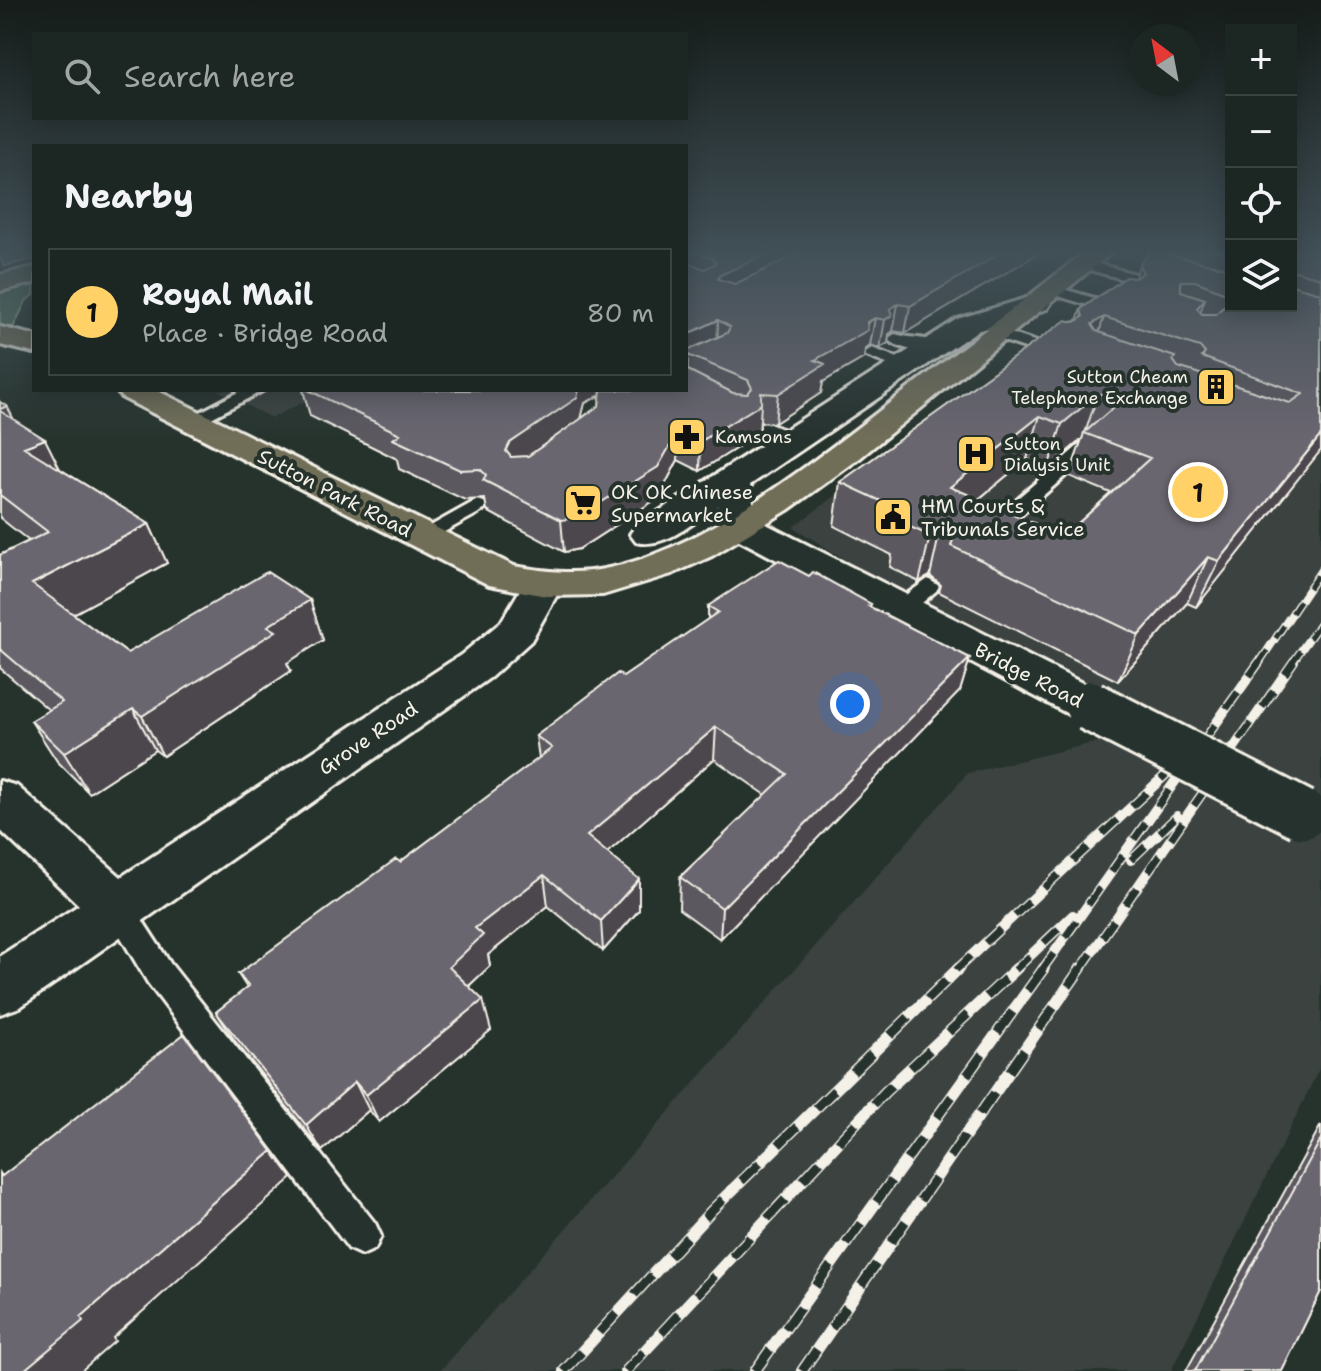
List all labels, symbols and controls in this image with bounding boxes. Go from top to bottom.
north arrow [1129,24,1201,96]
map controls [1225,24,1297,312]
button: + [1225,24,1297,96]
search box [32,32,688,120]
icon: search [60,54,104,98]
text: Search here [124,56,295,97]
button: − [1225,96,1297,168]
button: locate [1225,168,1297,240]
text: Nearby [64,173,194,219]
button: layers [1225,240,1297,312]
text: Royal Mail [142,274,313,315]
text: 1 [86,295,98,330]
text: 80 m [587,295,654,330]
text: Place · Bridge Road [142,315,388,350]
place label: Sutton Cheam Telephone Exchange [1011,365,1188,410]
building icon: Sutton Cheam Telephone Exchange [1195,366,1237,408]
pharmacy icon: Kamsons [666,416,708,458]
place label: Kamsons [715,425,792,449]
place label: Sutton Dialysis Unit [1004,432,1111,477]
hospital icon: Sutton Dialysis Unit [955,433,997,475]
street label: Sutton Park Road [254,443,417,543]
pin: 1 [1172,462,1224,522]
place label: OK OK Chinese Supermarket [611,479,753,528]
supermarket icon: OK OK Chinese Supermarket [562,482,604,524]
place label: HM Courts & Tribunals Service [921,493,1085,542]
public building icon: HM Courts & Tribunals Service [872,496,914,538]
street label: Bridge Road [970,636,1088,714]
your location [830,684,870,724]
street label: Grove Road [313,695,423,781]

